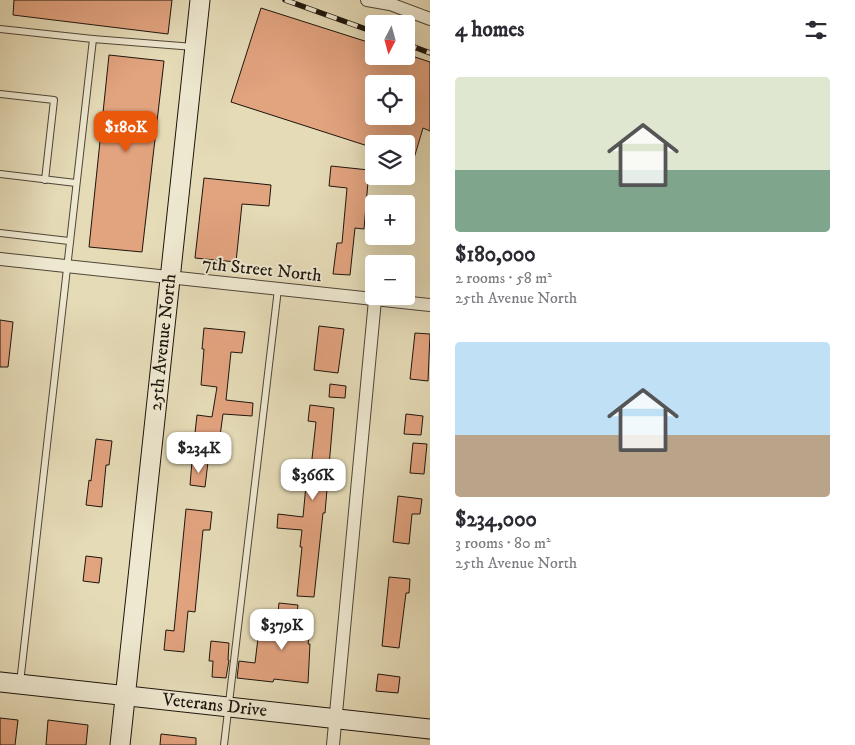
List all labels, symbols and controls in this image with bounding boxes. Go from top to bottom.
north arrow [365,15,415,65]
map controls [365,15,415,305]
icon: filters [802,16,830,44]
text: 4 homes [455,17,524,43]
button: locate [365,75,415,125]
pin: $180K [91,110,161,153]
icon: home [598,110,688,200]
text: $180K [105,117,147,137]
button: layers [365,135,415,185]
button: + [365,195,415,245]
text: $180,000 [455,242,536,268]
street label: 7th Street North [201,253,323,287]
button: − [365,255,415,305]
text: 2 rooms · 58 m² [455,268,552,288]
street label: 25th Avenue North [145,272,182,412]
text: 25th Avenue North [455,288,577,308]
icon: home [598,375,688,465]
pin: $234K [164,432,234,474]
text: $234K [177,438,221,458]
pin: $366K [278,458,348,501]
text: $366K [292,465,334,485]
text: $234,000 [455,507,537,533]
text: 3 rooms · 80 m² [455,533,551,553]
text: 25th Avenue North [455,553,577,573]
pin: $379K [247,608,317,651]
text: $379K [261,615,303,635]
street label: Veterans Drive [160,689,268,722]

